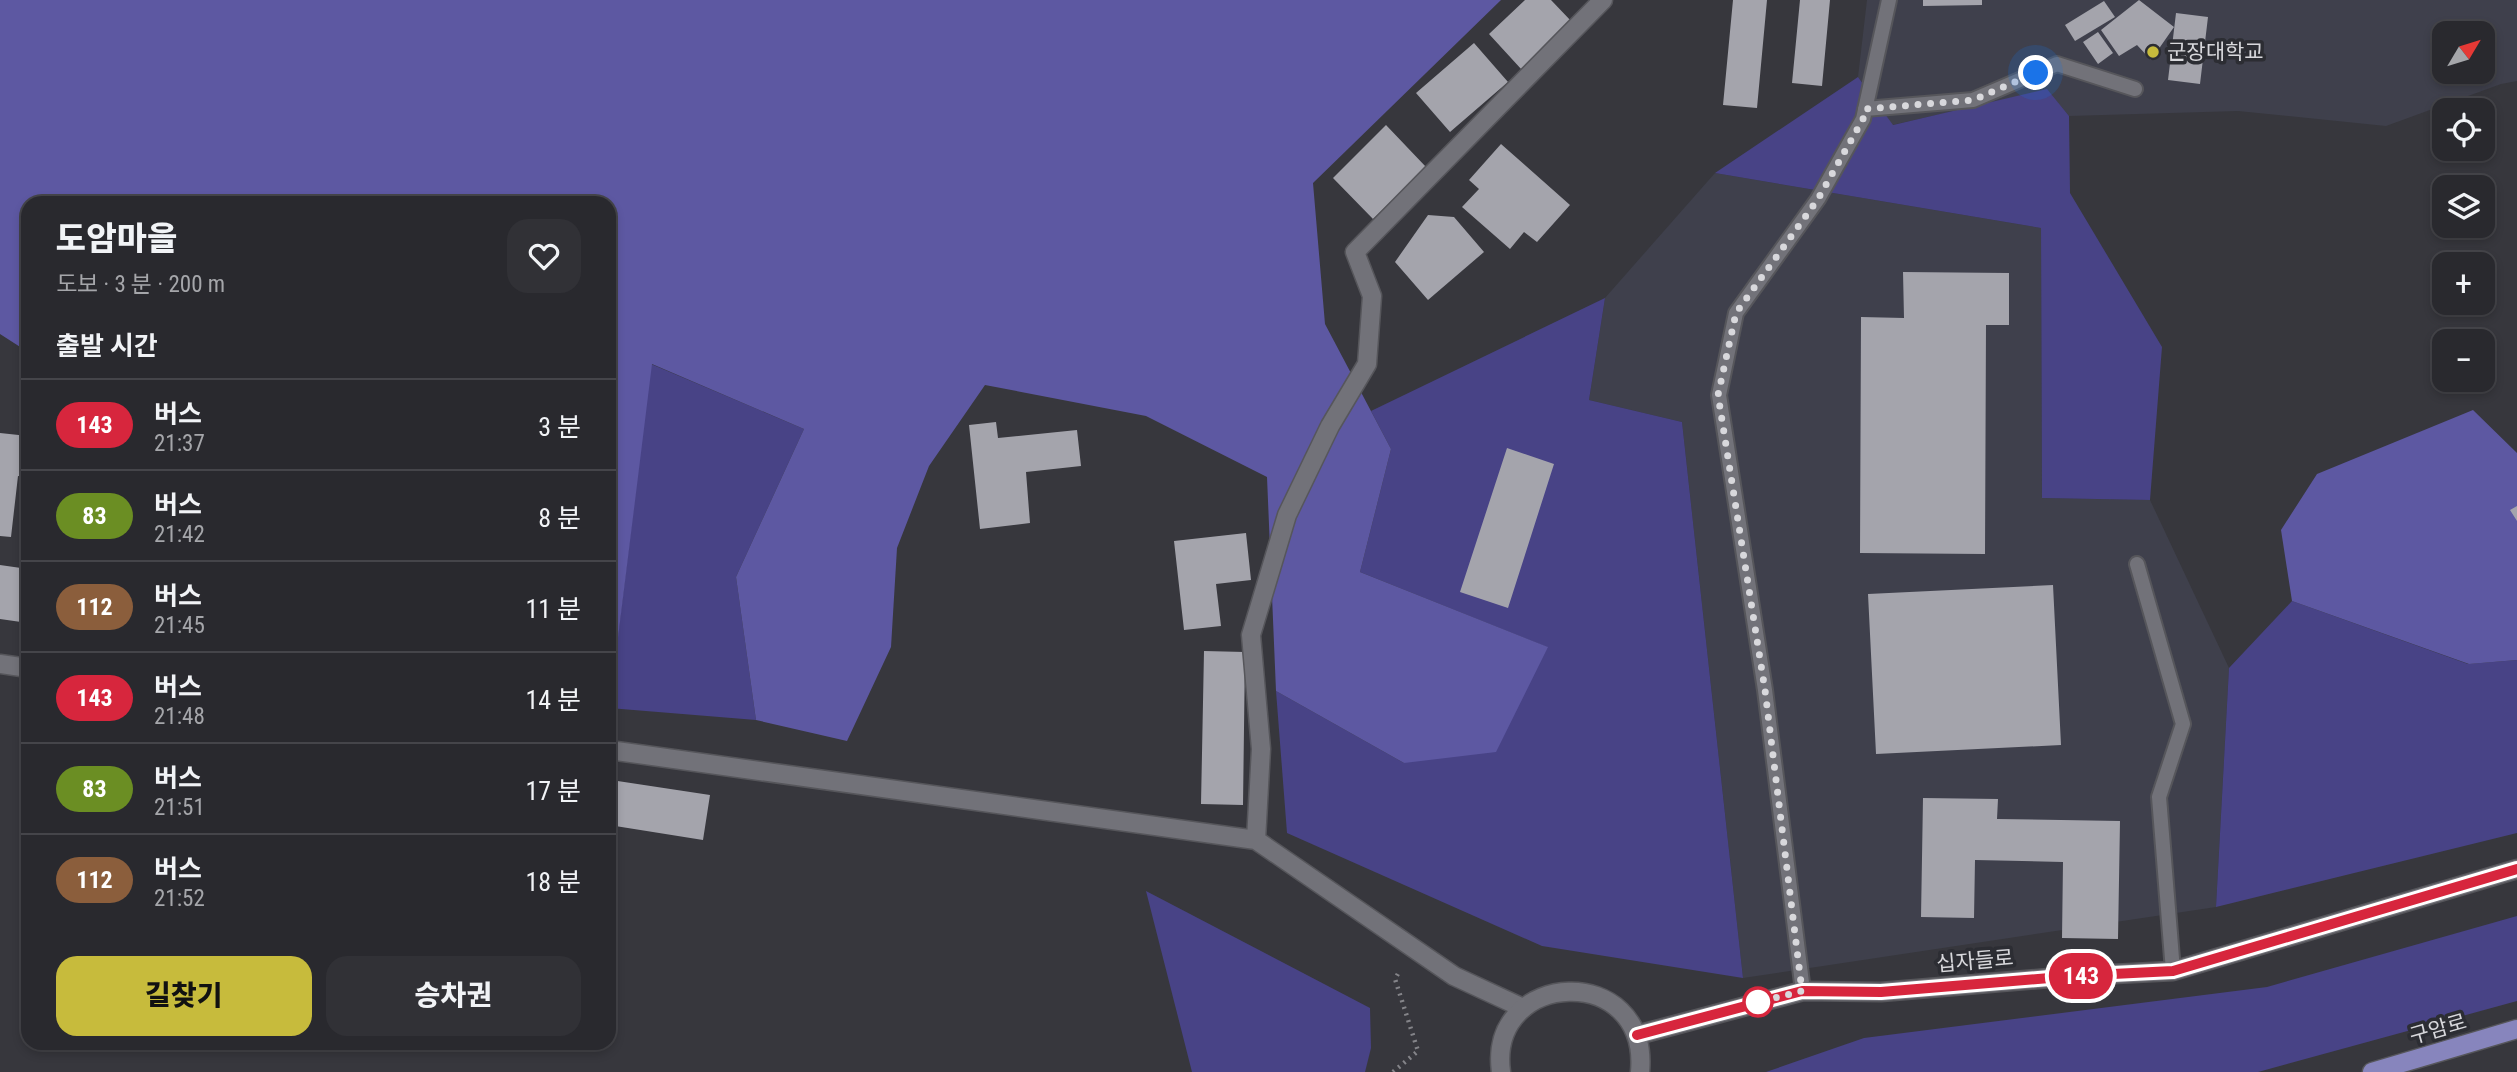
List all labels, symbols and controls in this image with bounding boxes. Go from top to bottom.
north arrow [2432,21,2496,84]
map controls [2432,21,2495,392]
place label: 군장대학교 [2167,40,2264,64]
marker: 군장대학교 [2145,44,2161,60]
your location [2018,55,2053,90]
button: locate [2432,98,2495,161]
button: layers [2432,175,2495,238]
text: 도암마을 [56,219,177,258]
button: heart [507,219,581,293]
button: + [2432,252,2495,315]
text: 도보 · 3 분 · 200 m [56,271,225,298]
button: − [2432,329,2495,392]
text: 출발 시간 [56,331,158,361]
text: 버스 [154,399,202,429]
text: 143 [76,411,113,439]
text: 3 분 [538,412,581,442]
text: 21:37 [154,430,205,457]
text: 버스 [154,490,202,520]
text: 83 [82,502,107,530]
text: 8 분 [538,503,581,533]
text: 21:42 [154,521,205,548]
text: 버스 [154,581,202,611]
text: 112 [76,593,113,621]
text: 11 분 [525,594,581,624]
text: 21:45 [154,612,205,639]
text: 버스 [154,672,202,702]
text: 143 [76,684,113,712]
text: 14 분 [525,685,581,715]
text: 21:48 [154,703,205,730]
text: 버스 [154,763,202,793]
text: 83 [82,775,107,803]
text: 17 분 [525,776,581,806]
text: 21:51 [154,794,205,821]
text: 버스 [154,854,202,884]
text: 112 [76,866,113,894]
text: 18 분 [525,867,581,897]
text: 21:52 [154,885,205,912]
street label: 십자들로 [1935,946,2015,976]
line badge: 143 [2041,953,2121,999]
button: 길찾기 [56,956,312,1036]
button: 승차권 [326,956,581,1036]
text: 143 [2063,962,2099,990]
unlabelled marker [1743,987,1773,1017]
street label: 구암로 [2407,1009,2469,1049]

